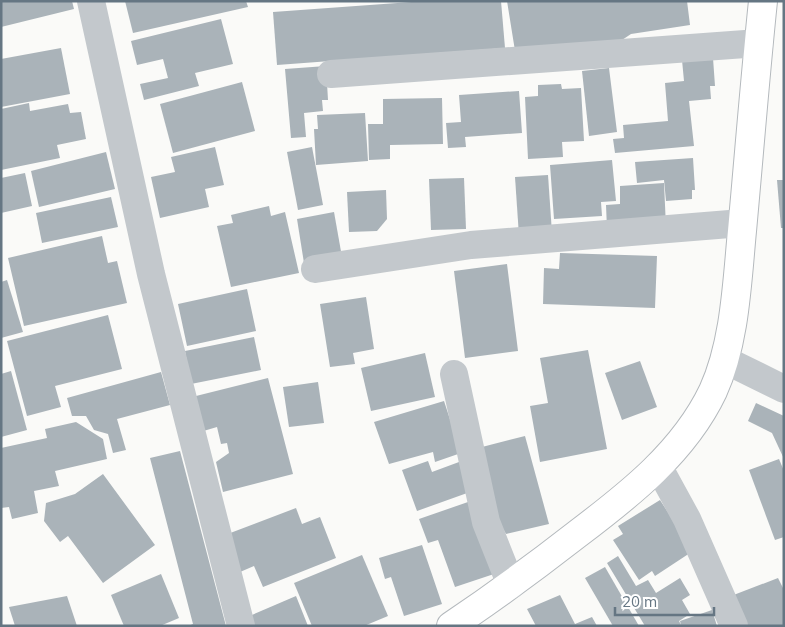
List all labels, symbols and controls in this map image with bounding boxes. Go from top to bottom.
scale bar [615,584,714,616]
text: 20 m [622,592,657,611]

